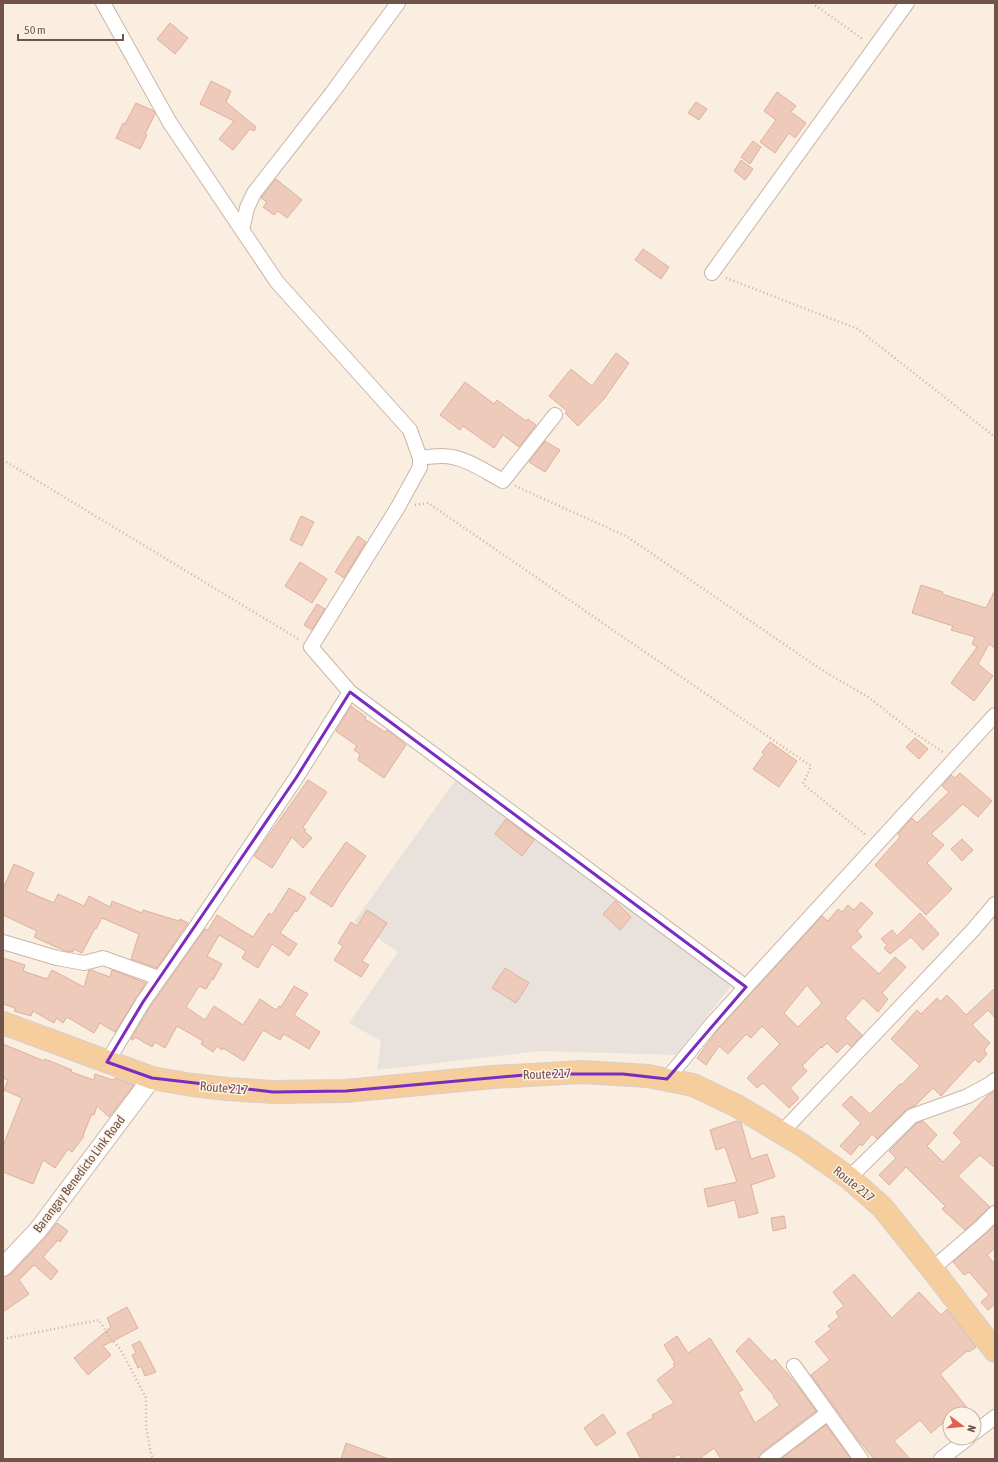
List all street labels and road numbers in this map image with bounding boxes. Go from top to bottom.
street label: Route 217 [522,1066,572,1082]
street label: Route 217 [199,1078,249,1098]
street label: Barangay Benedicto Link Road [30,1112,128,1236]
street label: Route 217 [830,1163,878,1205]

